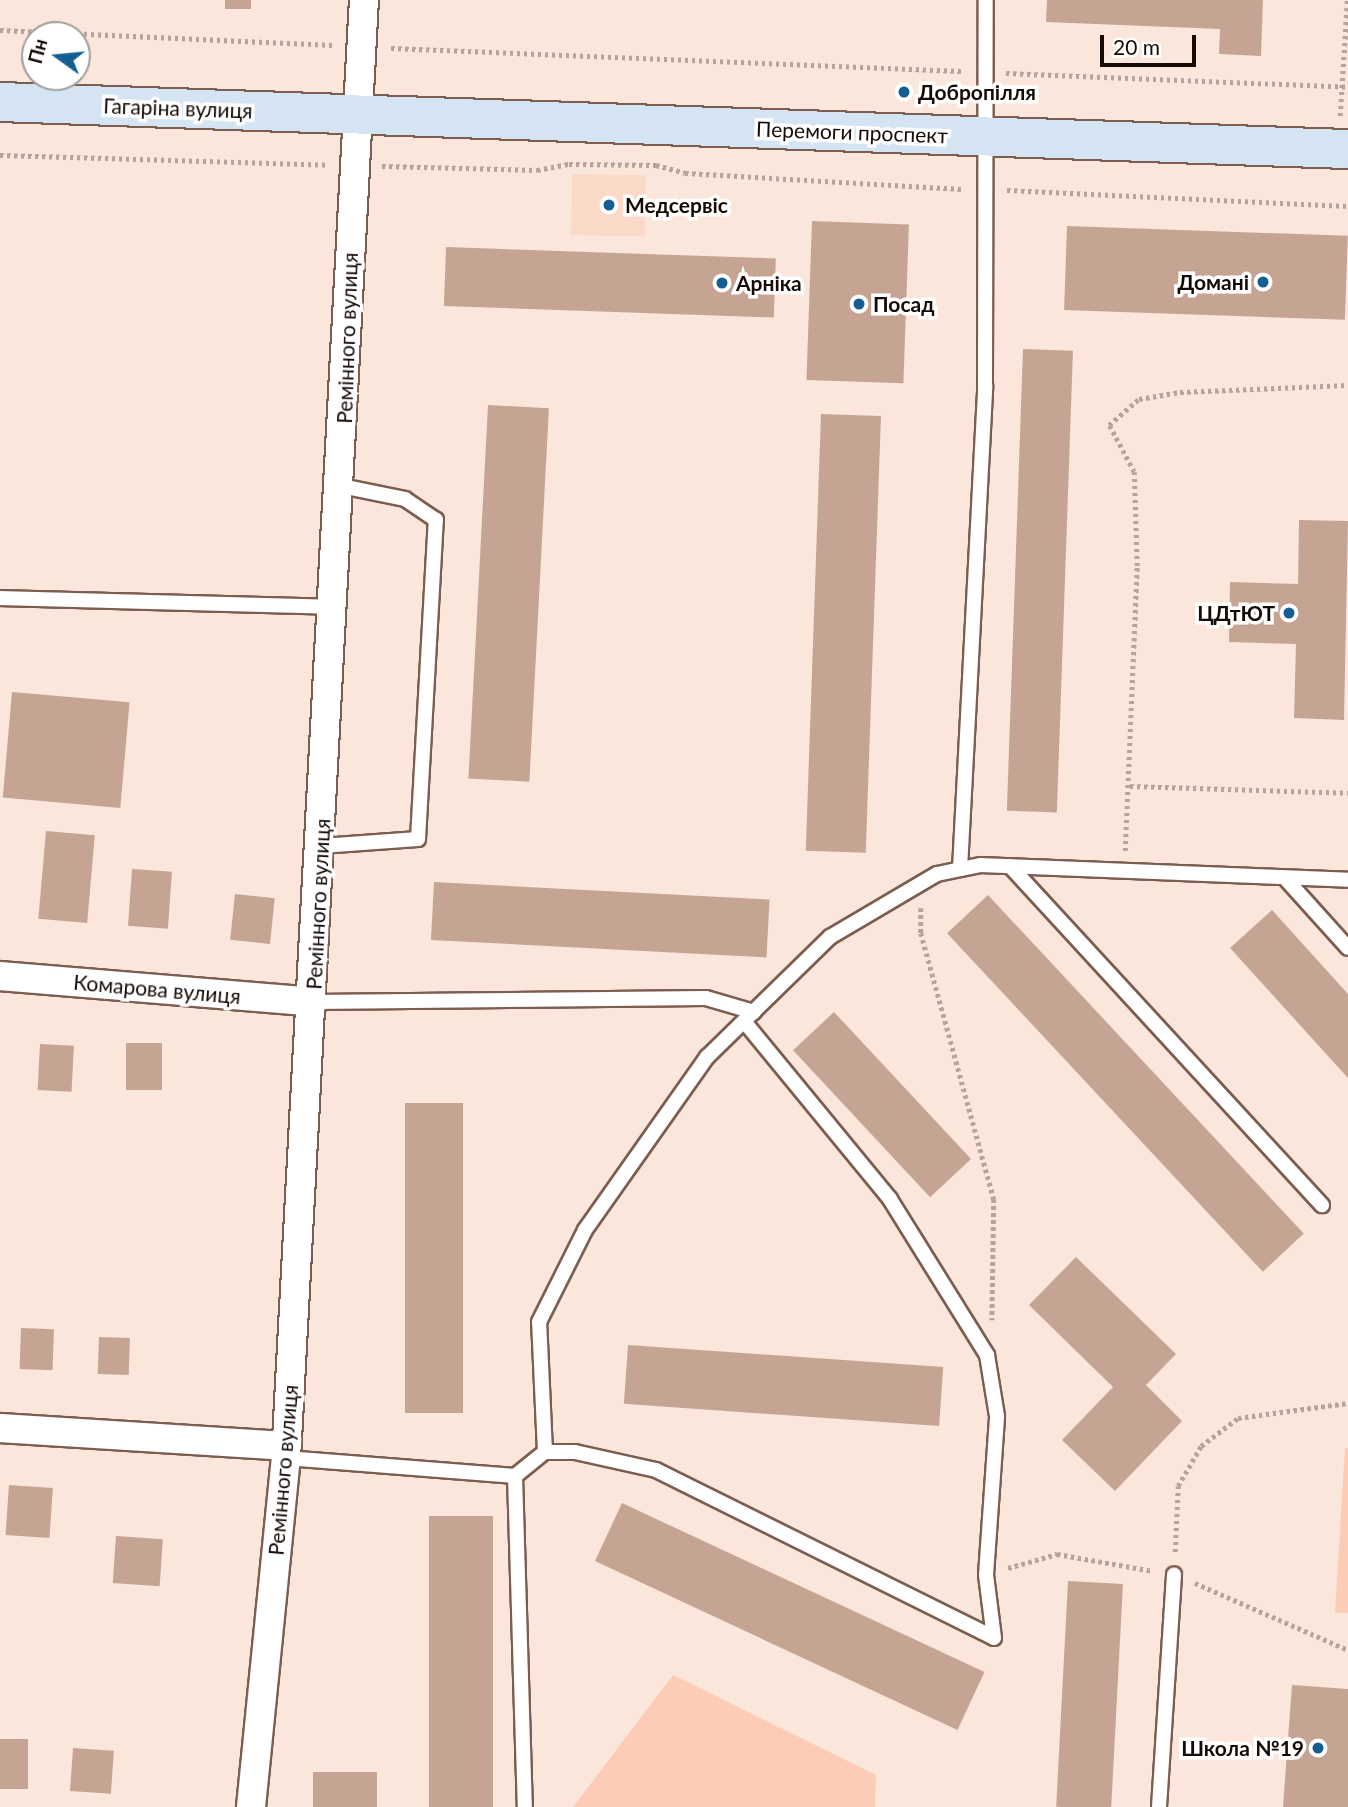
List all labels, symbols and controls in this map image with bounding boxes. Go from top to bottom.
north arrow [21,21,91,91]
scale bar [1103,21,1199,65]
text: 20 m [1113,34,1160,59]
text: Пн [23,36,51,66]
place label: Добропілля [918,79,1036,105]
marker: Добропілля [896,84,912,100]
street label: Гагаріна вулиця [103,93,253,123]
street label: Перемоги проспект [756,116,948,148]
place label: Медсервіс [625,192,728,218]
marker: Медсервіс [599,195,619,215]
street label: Ремінного вулиця [331,252,363,424]
place label: Домані [1178,269,1249,295]
place label: Арніка [736,270,802,296]
marker: Домані [1255,274,1271,290]
marker: Арніка [714,275,730,291]
place label: Посад [873,291,934,317]
marker: Посад [851,296,867,312]
place label: ЦДтЮТ [1197,600,1275,626]
marker: ЦДтЮТ [1281,605,1297,621]
street label: Ремінного вулиця [301,818,335,990]
street label: Комарова вулиця [72,969,242,1009]
street label: Ремінного вулиця [263,1384,303,1556]
place label: Школа №19 [1181,1735,1304,1761]
marker: Школа №19 [1310,1740,1326,1756]

